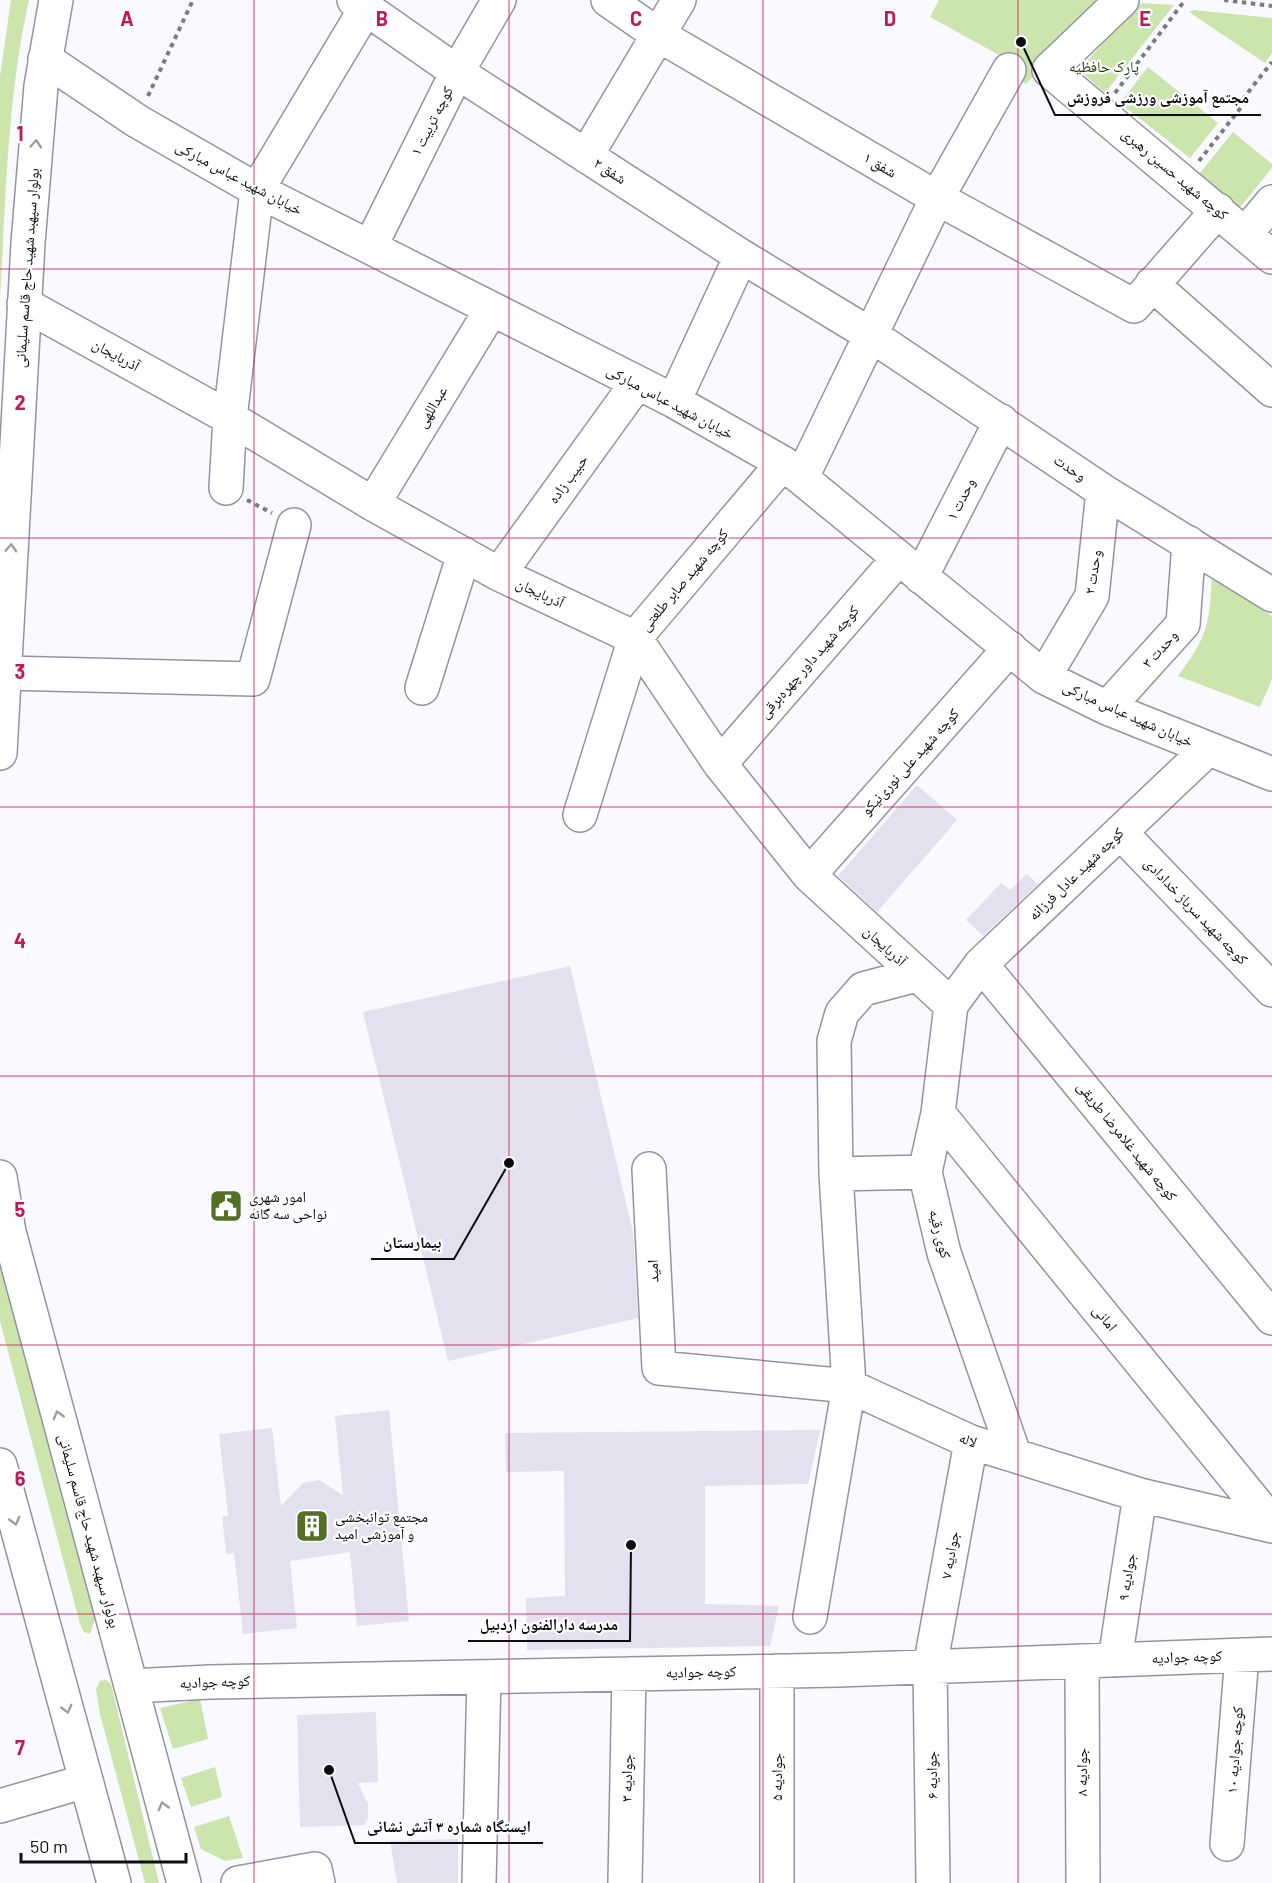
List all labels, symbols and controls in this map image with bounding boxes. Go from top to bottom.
text: A [120,6,134,30]
text: B [376,6,388,30]
text: C [630,6,642,30]
text: D [884,6,896,30]
text: E [1139,6,1151,30]
park label: پارک حافظیه [1069,57,1139,76]
callout: مجتمع آموزشی ورزشی فروزش [1055,81,1261,115]
street label: کوچه تربیت ۱ [406,83,457,159]
text: مجتمع آموزشی ورزشی فروزش [1067,87,1249,108]
text: 1 [16,121,24,145]
street label: کوچه شهید حسین رهبری [1117,123,1233,225]
street label: خیابان شهید عباس مبارکی [172,136,306,220]
one-way arrow [29,140,42,149]
street label: شفق ۱ [860,148,900,182]
street label: شفق ۲ [590,153,630,189]
street label: بولوار سپهبد شهید حاج قاسم سلیمانی [10,167,44,369]
street label: آذربایجان [89,334,144,377]
street label: خیابان شهید عباس مبارکی [603,360,737,444]
street label: عبداللهی [412,382,453,432]
text: 2 [14,390,26,414]
street label: حبیب زاده [543,450,592,507]
street label: وحدت [1050,450,1090,485]
street label: وحدت ۱ [942,474,979,523]
street label: کوچه شهید صابر طلعتی [635,525,733,635]
one-way arrow [5,544,18,553]
street label: وحدت ۲ [1080,548,1105,596]
street label: آذربایجان [513,573,569,613]
street label: کوچه شهید داور چهره‌برقی [754,601,864,723]
street label: وحدت ۳ [1138,626,1182,672]
text: 3 [15,659,25,683]
street label: خیابان شهید عباس مبارکی [1060,676,1197,752]
street label: کوچه شهید علی نوری‌نیکو [856,704,964,820]
street label: کوچه شهید عادل فرزانه [1024,823,1128,925]
street label: کوچه شهید سرباز خدادادی [1140,853,1252,969]
street label: آذربایجان [859,921,911,972]
text: 4 [14,928,26,952]
street label: کوچه شهید غلامرضا طریقی [1072,1077,1182,1205]
place label: امور شهری نواحی سه گانه [249,1187,327,1224]
public building icon: امور شهری نواحی سه گانه [208,1188,244,1224]
text: 5 [15,1197,26,1221]
street label: کوی رقیه [924,1207,956,1261]
callout: بیمارستان [371,1225,454,1259]
text: بیمارستان [383,1232,441,1252]
street label: امید [643,1259,662,1283]
street label: امانی [1088,1301,1122,1335]
one-way arrow [53,1410,66,1420]
street label: لاله [957,1427,980,1451]
street label: بولوار سپهبد شهید حاج قاسم سلیمانی [53,1432,125,1630]
text: 6 [15,1466,26,1490]
place label: مجتمع توانبخشی و آموزشی امید [335,1507,428,1544]
building icon: مجتمع توانبخشی و آموزشی امید [294,1508,330,1544]
one-way arrow [8,1516,21,1526]
street label: جوادیه ۷ [936,1529,963,1580]
street label: جوادیه ۹ [1113,1551,1140,1602]
callout: مدرسه دارالفنون اردبیل [468,1607,630,1641]
text: مدرسه دارالفنون اردبیل [480,1614,618,1634]
street label: کوچه جوادیه [1151,1646,1223,1667]
street label: کوچه جوادیه [665,1661,737,1682]
street label: کوچه جوادیه [179,1671,251,1692]
one-way arrow [59,1704,72,1714]
street label: کوچه جوادیه ۱۰ [1222,1706,1247,1794]
text: 7 [15,1735,25,1759]
street label: جوادیه ۸ [1072,1748,1091,1796]
street label: جوادیه ۶ [922,1750,941,1799]
street label: جوادیه ۳ [617,1753,636,1802]
street label: جوادیه ۵ [767,1753,786,1801]
one-way arrow [158,1801,170,1812]
callout: ایستگاه شماره ۳ آتش نشانی [355,1809,543,1843]
text: ایستگاه شماره ۳ آتش نشانی [367,1816,531,1836]
scale bar [21,1826,186,1864]
text: 50 m [30,1835,68,1857]

